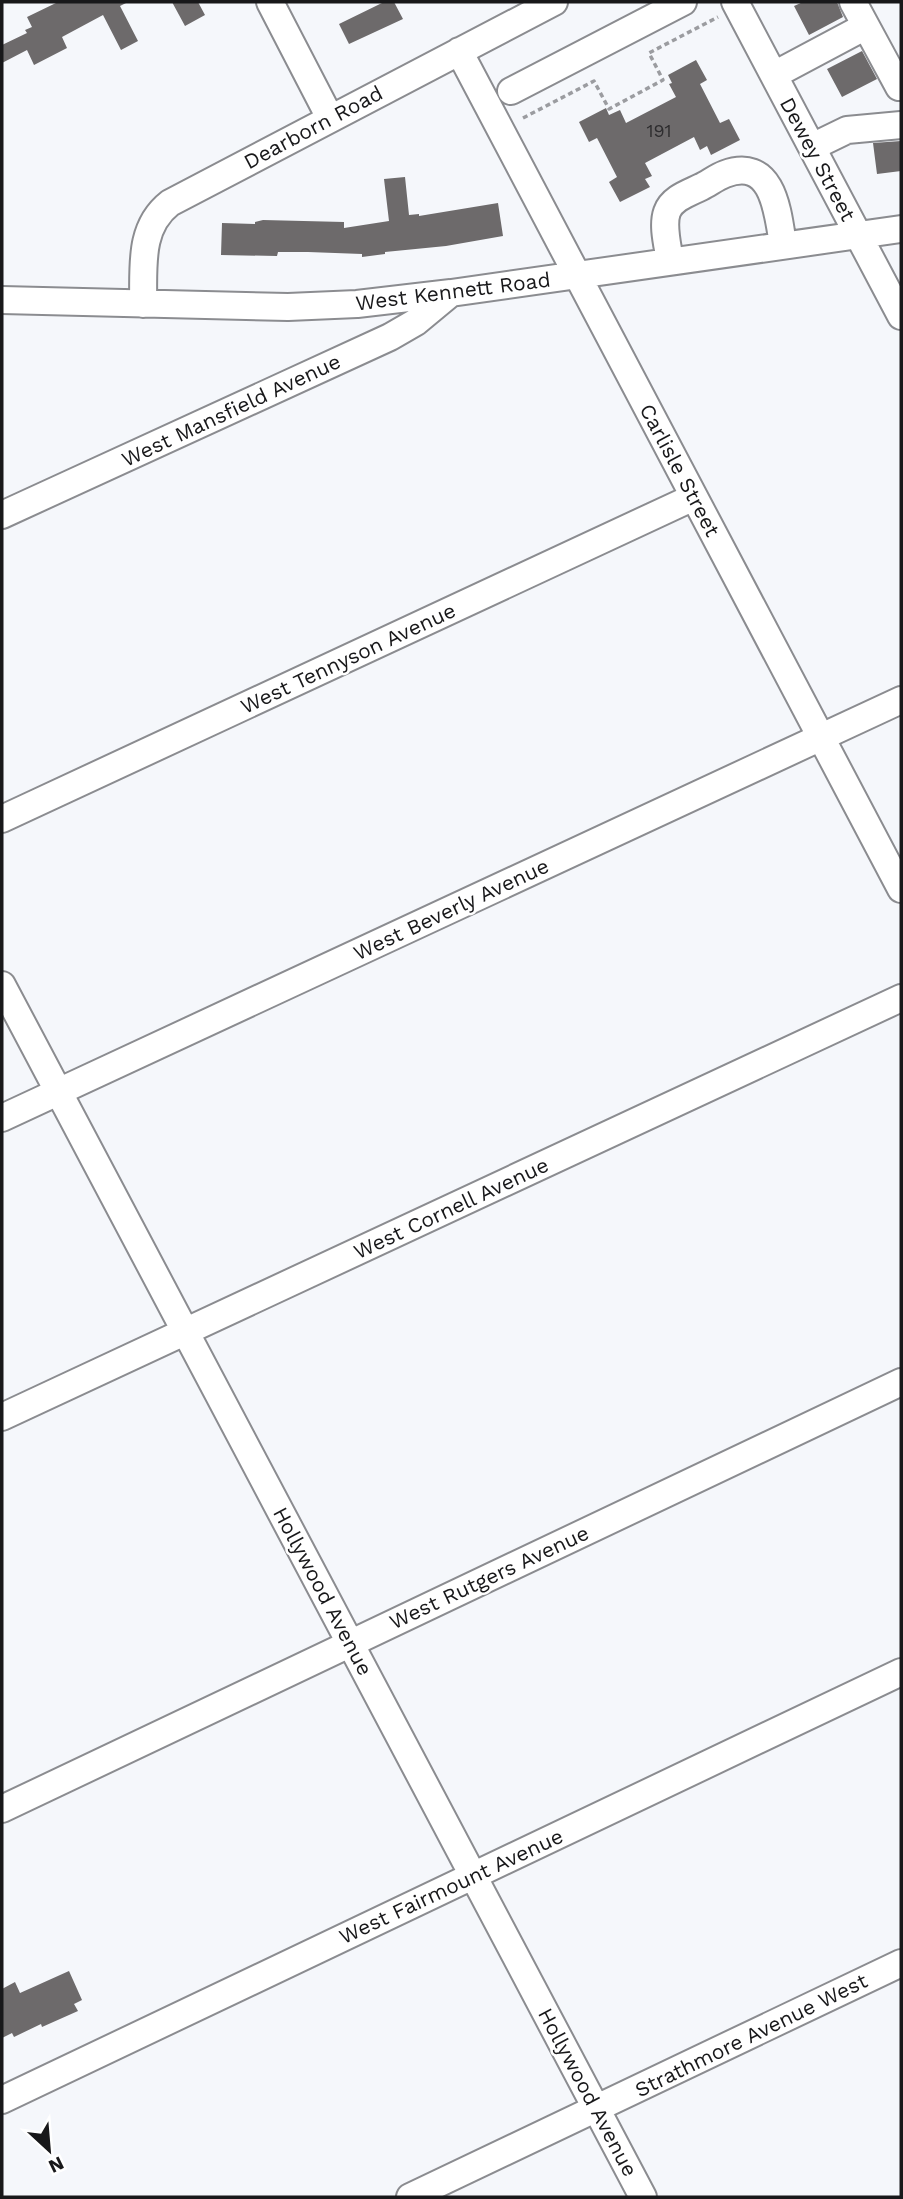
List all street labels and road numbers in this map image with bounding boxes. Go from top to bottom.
street label: Dearborn Road [239,80,387,174]
street label: Dewey Street [775,93,861,225]
street label: West Kennett Road [354,267,552,315]
street label: West Mansfield Avenue [118,348,344,472]
street label: Carlisle Street [634,399,726,541]
street label: West Tennyson Avenue [237,597,459,719]
street label: West Beverly Avenue [349,853,553,965]
street label: West Cornell Avenue [350,1152,552,1264]
street label: Hollywood Avenue [268,1502,378,1680]
street label: West Rutgers Avenue [385,1520,593,1634]
street label: West Fairmount Avenue [335,1823,567,1949]
street label: Strathmore Avenue West [631,1968,871,2102]
street label: Hollywood Avenue [533,2003,643,2181]

